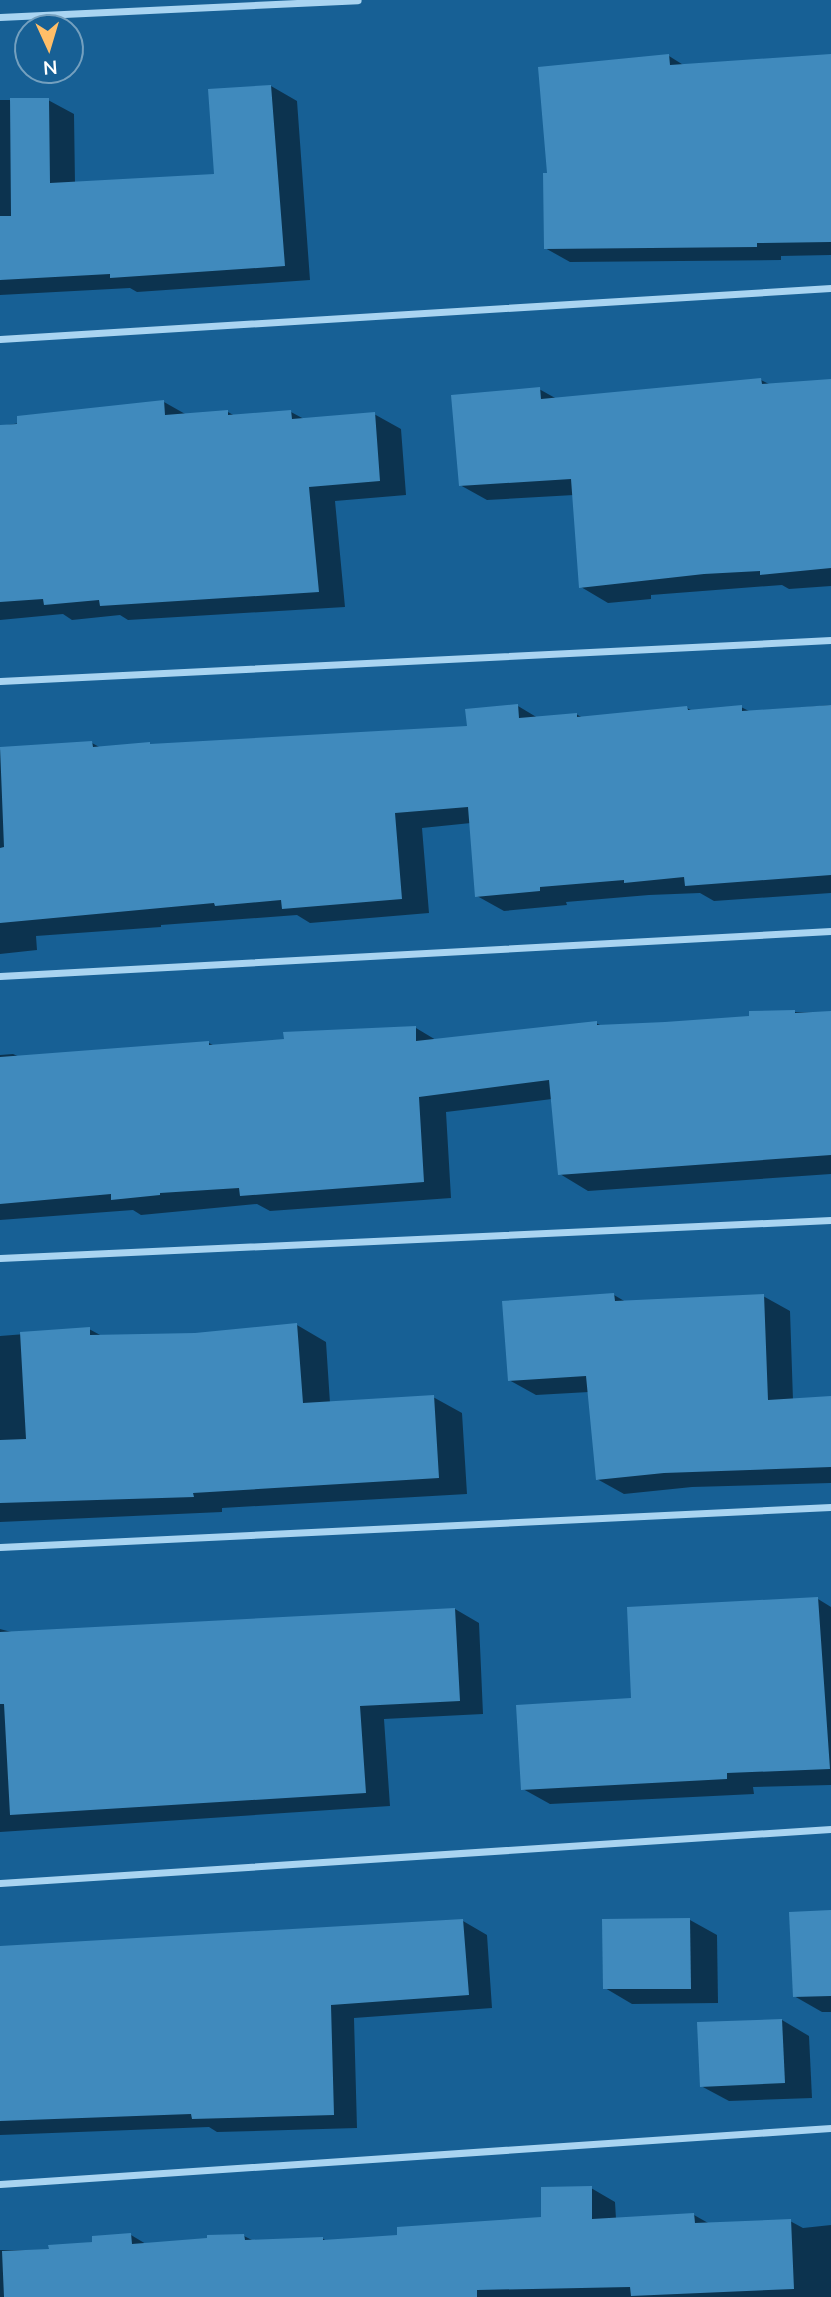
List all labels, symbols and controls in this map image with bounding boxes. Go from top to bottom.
north arrow [14,14,84,84]
text: N [42,55,58,80]

